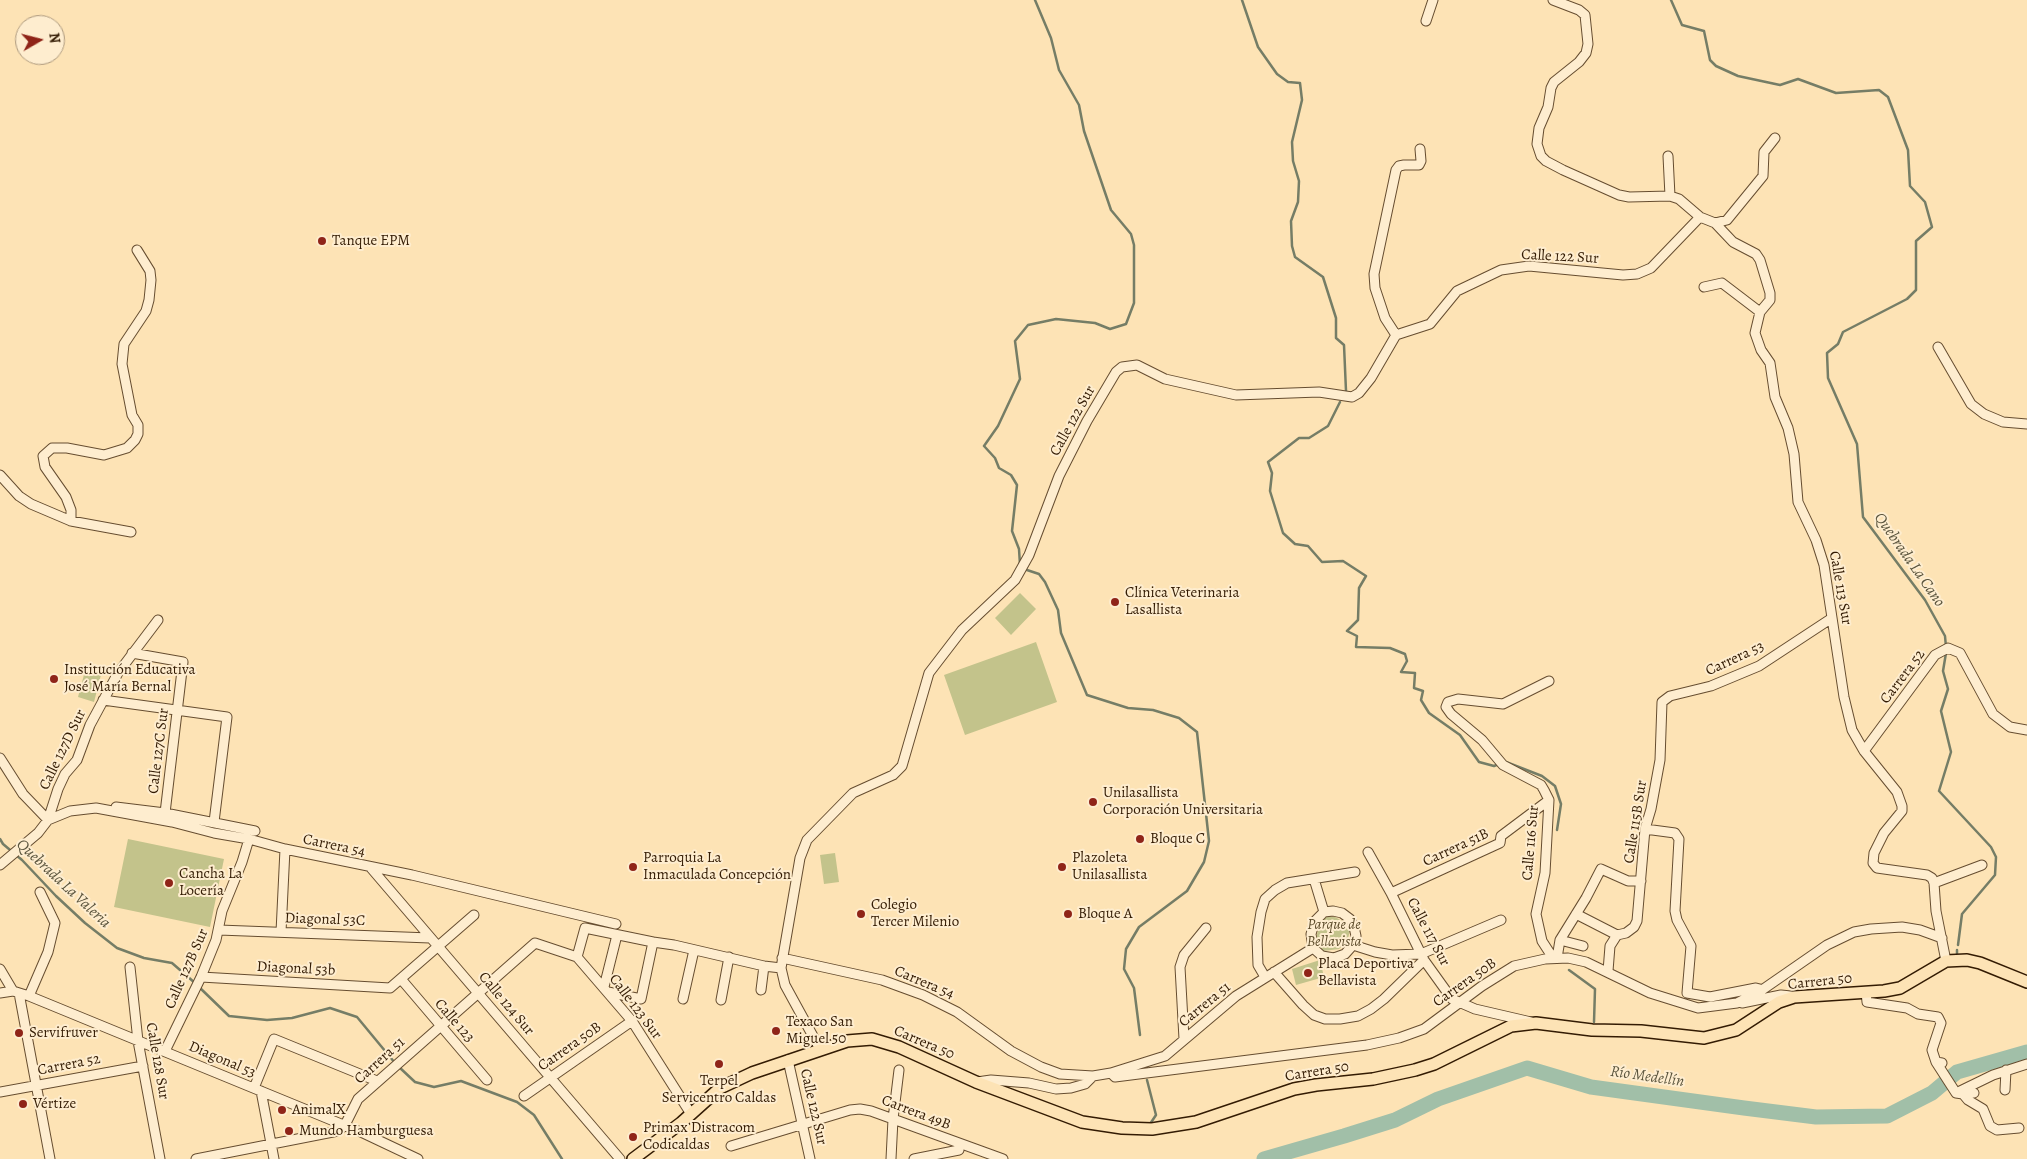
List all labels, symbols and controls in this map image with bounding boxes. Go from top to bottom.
north arrow [15,15,65,65]
text: N [44,32,64,44]
place label: Tanque EPM [332,232,410,250]
marker: Tanque EPM [316,235,328,247]
street label: Calle 122 Sur [1521,246,1599,268]
street label: Calle 122 Sur [1046,383,1100,459]
water label: Quebrada La Cano [1869,509,1949,611]
street label: Calle 113 Sur [1825,550,1855,626]
place label: Clínica Veterinaria Lasallista [1125,584,1239,619]
marker: Clínica Veterinaria Lasallista [1109,596,1121,608]
street label: Carrera 53 [1703,638,1767,680]
street label: Carrera 52 [1877,646,1929,708]
place label: Institución Educativa José María Bernal [64,661,195,696]
marker: Institución Educativa José María Bernal [48,673,60,685]
street label: Calle 127D Sur [36,707,90,793]
street label: Calle 127C Sur [145,707,173,795]
street label: Calle 115B Sur [1621,779,1651,865]
place label: Unilasallista Corporación Universitaria [1103,784,1263,819]
marker: Unilasallista Corporación Universitaria [1087,796,1099,808]
street label: Calle 116 Sur [1519,805,1543,881]
street label: Carrera 51B [1420,825,1492,871]
place label: Bloque C [1150,830,1205,848]
street label: Carrera 54 [301,831,367,861]
marker: Bloque C [1134,833,1146,845]
water label: Quebrada La Valeria [12,835,114,933]
place label: Parroquia La Inmaculada Concepción [643,849,791,884]
place label: Plazoleta Unilasallista [1072,849,1148,884]
marker: Parroquia La Inmaculada Concepción [627,861,639,873]
marker: Plazoleta Unilasallista [1056,861,1068,873]
place label: Cancha La Locería [179,865,243,900]
marker: Cancha La Locería [163,877,175,889]
street label: Calle 117 Sur [1403,895,1453,969]
place label: Colegio Tercer Milenio [871,896,959,931]
place label: Bloque A [1078,905,1132,923]
marker: Colegio Tercer Milenio [855,908,867,920]
marker: Bloque A [1062,908,1074,920]
street label: Diagonal 53C [284,910,366,930]
park label: Parque de Bellavista [1307,916,1361,951]
street label: Calle 127B Sur [161,926,213,1012]
place label: Placa Deportiva Bellavista [1318,955,1414,990]
street label: Carrera 50B [1430,955,1500,1011]
street label: Diagonal 53b [256,958,336,980]
street label: Carrera 54 [891,962,957,1004]
marker: Placa Deportiva Bellavista [1302,967,1314,979]
street label: Calle 124 Sur [474,969,538,1039]
street label: Carrera 50 [1787,970,1853,994]
street label: Calle 123 Sur [605,971,665,1043]
street label: Carrera 51 [1175,979,1235,1031]
street label: Calle 123 [430,996,478,1046]
place label: Texaco San Miguel 50 [786,1013,853,1048]
street label: Carrera 50B [535,1019,605,1075]
street label: Calle 128 Sur [141,1021,173,1101]
street label: Carrera 50 [891,1022,957,1064]
place label: Servifruver [29,1024,98,1042]
marker: Texaco San Miguel 50 [770,1025,782,1037]
marker: Servifruver [13,1027,25,1039]
street label: Carrera 51 [351,1034,409,1088]
street label: Diagonal 53 [186,1038,258,1082]
street label: Carrera 52 [36,1050,102,1080]
marker: Terpel Servicentro Caldas [713,1058,725,1070]
street label: Carrera 50 [1284,1058,1350,1086]
water label: Río Medellín [1609,1062,1685,1092]
street label: Calle 122 Sur [796,1067,830,1147]
place label: Terpel Servicentro Caldas [662,1072,776,1107]
street label: Carrera 49B [879,1092,953,1134]
place label: Vértize [33,1095,76,1113]
marker: Vértize [17,1098,29,1110]
place label: AnimalX [292,1101,346,1119]
marker: AnimalX [276,1104,288,1116]
place label: Primax Distracom Codicaldas [643,1119,755,1154]
place label: Mundo Hamburguesa [299,1122,434,1140]
marker: Mundo Hamburguesa [283,1125,295,1137]
marker: Primax Distracom Codicaldas [627,1131,639,1143]

